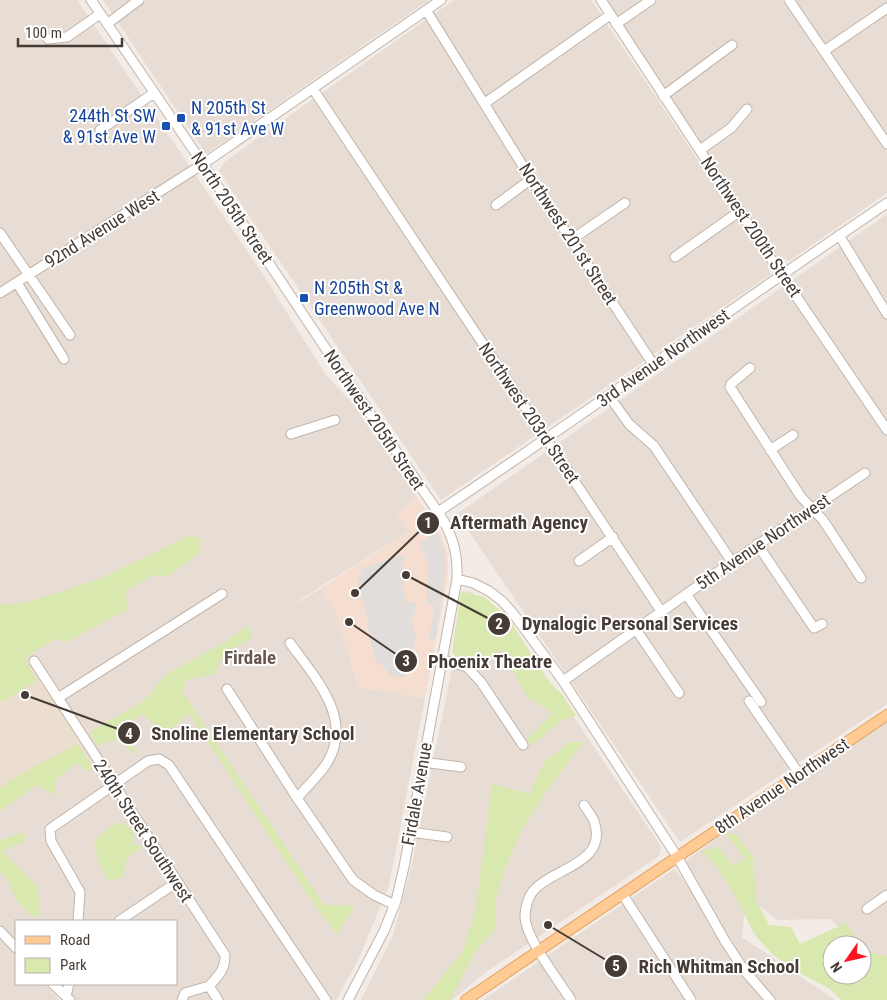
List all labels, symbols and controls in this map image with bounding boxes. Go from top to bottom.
scale bar [18,15,121,47]
text: 100 m [25,24,62,42]
place label: N 205th St & 91st Ave W [191,97,284,139]
place label: 244th St SW & 91st Ave W [63,105,156,147]
marker: N 205th St & 91st Ave W [175,112,187,124]
marker: 244th St SW & 91st Ave W [160,120,172,132]
street label: North 205th Street [187,147,278,268]
street label: Northwest 200th Street [697,152,806,301]
street label: Northwest 201st Street [515,159,622,308]
street label: 92nd Avenue West [41,185,163,272]
place label: N 205th St & Greenwood Ave N [314,277,440,319]
marker: N 205th St & Greenwood Ave N [298,292,310,304]
street label: 3rd Avenue Northwest [592,304,733,411]
street label: Northwest 203rd Street [475,338,584,487]
street label: Northwest 205th Street [320,345,429,494]
street label: 5th Avenue Northwest [692,489,834,594]
callout: Aftermath Agency [415,506,598,540]
text: Aftermath Agency [450,511,589,534]
text: 1 [424,514,432,532]
callout: Dynalogic Personal Services [487,607,748,641]
text: Dynalogic Personal Services [522,612,738,635]
text: 2 [495,615,503,633]
callout: Phoenix Theatre [393,644,563,678]
district label: Firdale [224,646,276,669]
text: Phoenix Theatre [428,650,552,673]
text: 3 [402,652,410,670]
callout: Snoline Elementary School [117,716,365,750]
text: Snoline Elementary School [151,722,355,745]
text: 4 [125,725,133,743]
street label: 8th Avenue Northwest [711,733,853,838]
street label: Firdale Avenue [397,741,436,847]
street label: 240th Street Southwest [89,755,197,906]
legend [15,920,178,985]
text: Road [60,931,90,949]
north arrow [822,935,872,985]
callout: Rich Whitman School [603,949,809,983]
text: Rich Whitman School [639,955,799,978]
text: Park [60,956,87,974]
text: 5 [612,957,620,975]
text: N [827,959,845,975]

